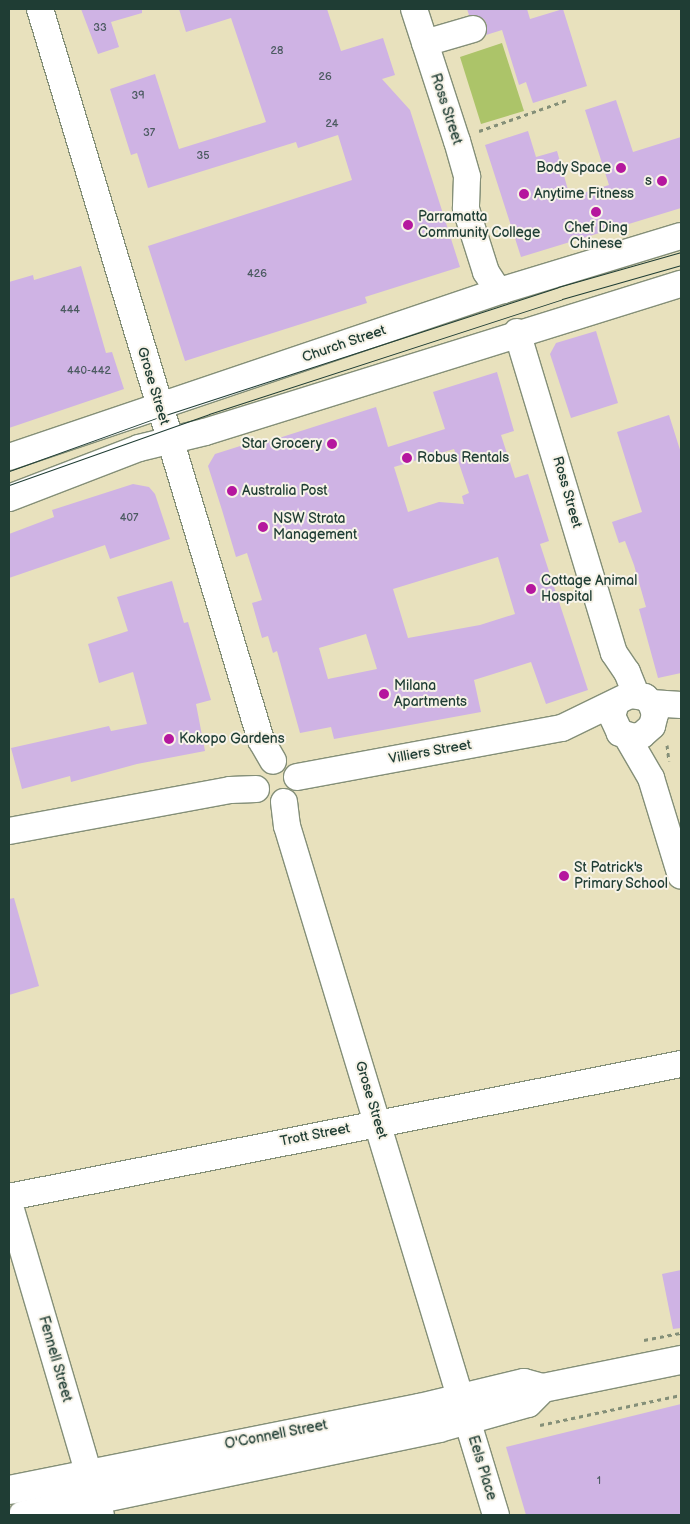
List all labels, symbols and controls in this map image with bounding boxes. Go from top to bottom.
house number: 33 [93,21,107,35]
house number: 28 [271,44,283,58]
house number: 26 [318,70,332,84]
street label: Ross Street [427,71,465,147]
house number: 39 [131,89,145,103]
house number: 24 [325,117,339,131]
house number: 37 [143,126,155,140]
house number: 35 [196,149,210,163]
place label: Body Space [535,160,611,176]
marker: Body Space [615,162,627,174]
place label: s [645,173,652,189]
marker: s [656,175,668,187]
place label: Anytime Fitness [534,186,634,202]
marker: Anytime Fitness [518,188,530,200]
marker: Chef Ding Chinese [590,206,602,218]
place label: Parramatta Community College [418,209,541,242]
marker: Parramatta Community College [402,219,414,231]
place label: Chef Ding Chinese [564,220,628,252]
house number: 426 [247,267,267,281]
house number: 444 [60,303,80,317]
street label: Church Street [300,322,388,366]
street label: Grose Street [133,345,173,427]
house number: 440-442 [67,364,111,378]
place label: Star Grocery [242,436,322,452]
marker: Star Grocery [326,438,338,450]
place label: Robus Rentals [417,450,509,466]
marker: Robus Rentals [401,452,413,464]
street label: Ross Street [549,454,585,530]
place label: Australia Post [242,483,328,499]
marker: Australia Post [226,485,238,497]
house number: 407 [120,511,138,525]
place label: NSW Strata Management [273,511,357,544]
marker: NSW Strata Management [257,521,269,533]
place label: Cottage Animal Hospital [541,573,637,606]
marker: Cottage Animal Hospital [525,583,537,595]
place label: Milana Apartments [394,678,467,710]
marker: Milana Apartments [378,688,390,700]
place label: Kokopo Gardens [179,731,285,747]
marker: Kokopo Gardens [163,733,175,745]
street label: Villiers Street [387,736,473,768]
place label: St Patrick's Primary School [574,860,669,892]
marker: St Patrick's Primary School [558,870,570,882]
street label: Grose Street [351,1059,391,1141]
street label: Trott Street [279,1120,351,1150]
street label: Fennell Street [35,1314,75,1404]
street label: O'Connell Street [223,1417,329,1453]
street label: Eels Place [464,1434,500,1502]
house number: 1 [597,1474,601,1488]

